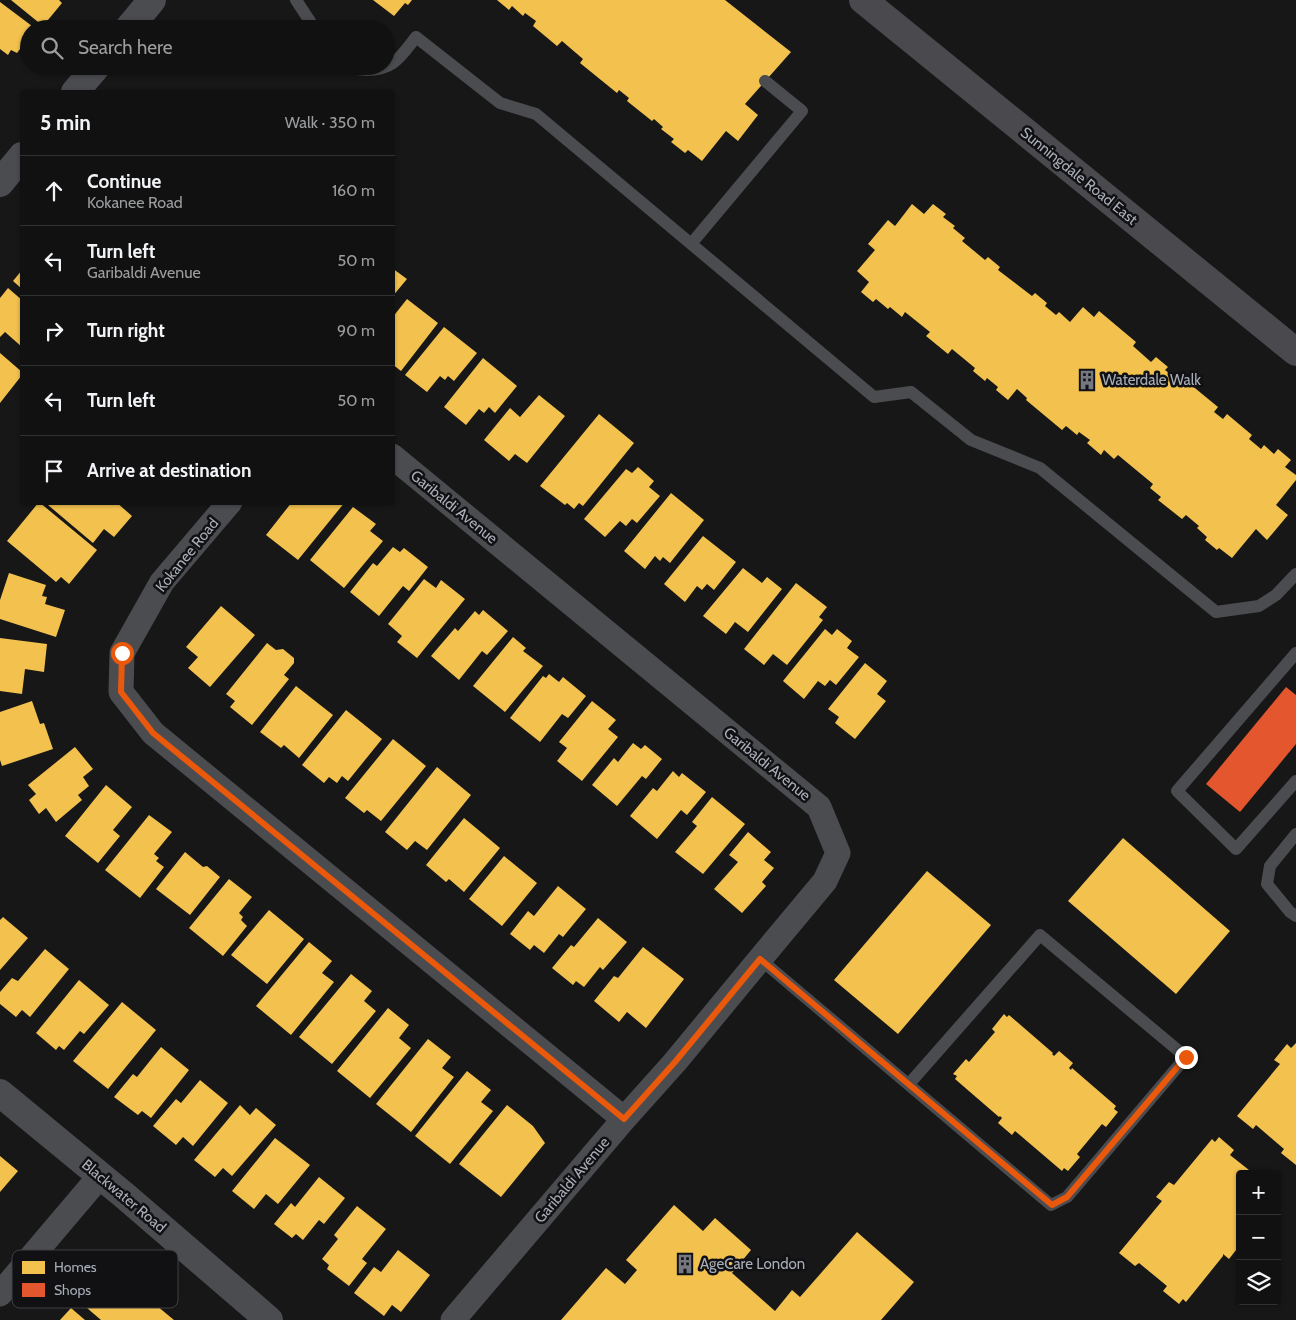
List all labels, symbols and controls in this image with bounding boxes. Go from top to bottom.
search box [20,20,395,75]
icon: search [38,34,66,62]
text: Search here [78,36,172,59]
text: 5 min [40,110,91,135]
text: Walk · 350 m [285,113,375,132]
street label: Sunningdale Road East [1017,123,1141,229]
text: Continue [87,170,161,193]
icon: ahead [40,177,68,205]
text: 160 m [332,181,375,200]
text: Kokanee Road [87,193,183,212]
text: Turn left [87,240,155,263]
icon: left [40,247,68,275]
text: 50 m [338,251,375,270]
text: Garibaldi Avenue [87,263,201,282]
icon: right [40,317,68,345]
text: Turn right [87,319,165,342]
text: 90 m [337,321,375,340]
building icon: Waterdale Walk [1076,369,1098,391]
place label: Waterdale Walk [1102,371,1201,389]
icon: left [40,387,68,415]
text: Turn left [87,389,155,412]
text: 50 m [338,391,375,410]
icon: arrive [40,457,68,485]
text: Arrive at destination [87,459,251,482]
street label: Garibaldi Avenue [407,466,501,548]
street label: Kokanee Road [152,514,222,596]
route start [111,642,134,665]
street label: Garibaldi Avenue [720,723,814,805]
route end [1175,1046,1198,1069]
street label: Garibaldi Avenue [531,1133,613,1227]
street label: Blackwater Road [78,1156,170,1236]
map controls [1236,1170,1281,1305]
button: + [1236,1170,1281,1215]
button: − [1236,1215,1281,1260]
legend [12,1250,178,1308]
building icon: AgeCare London [674,1253,696,1275]
place label: AgeCare London [700,1255,805,1273]
text: Homes [54,1258,97,1276]
button: layers [1236,1260,1281,1305]
text: Shops [54,1281,91,1299]

